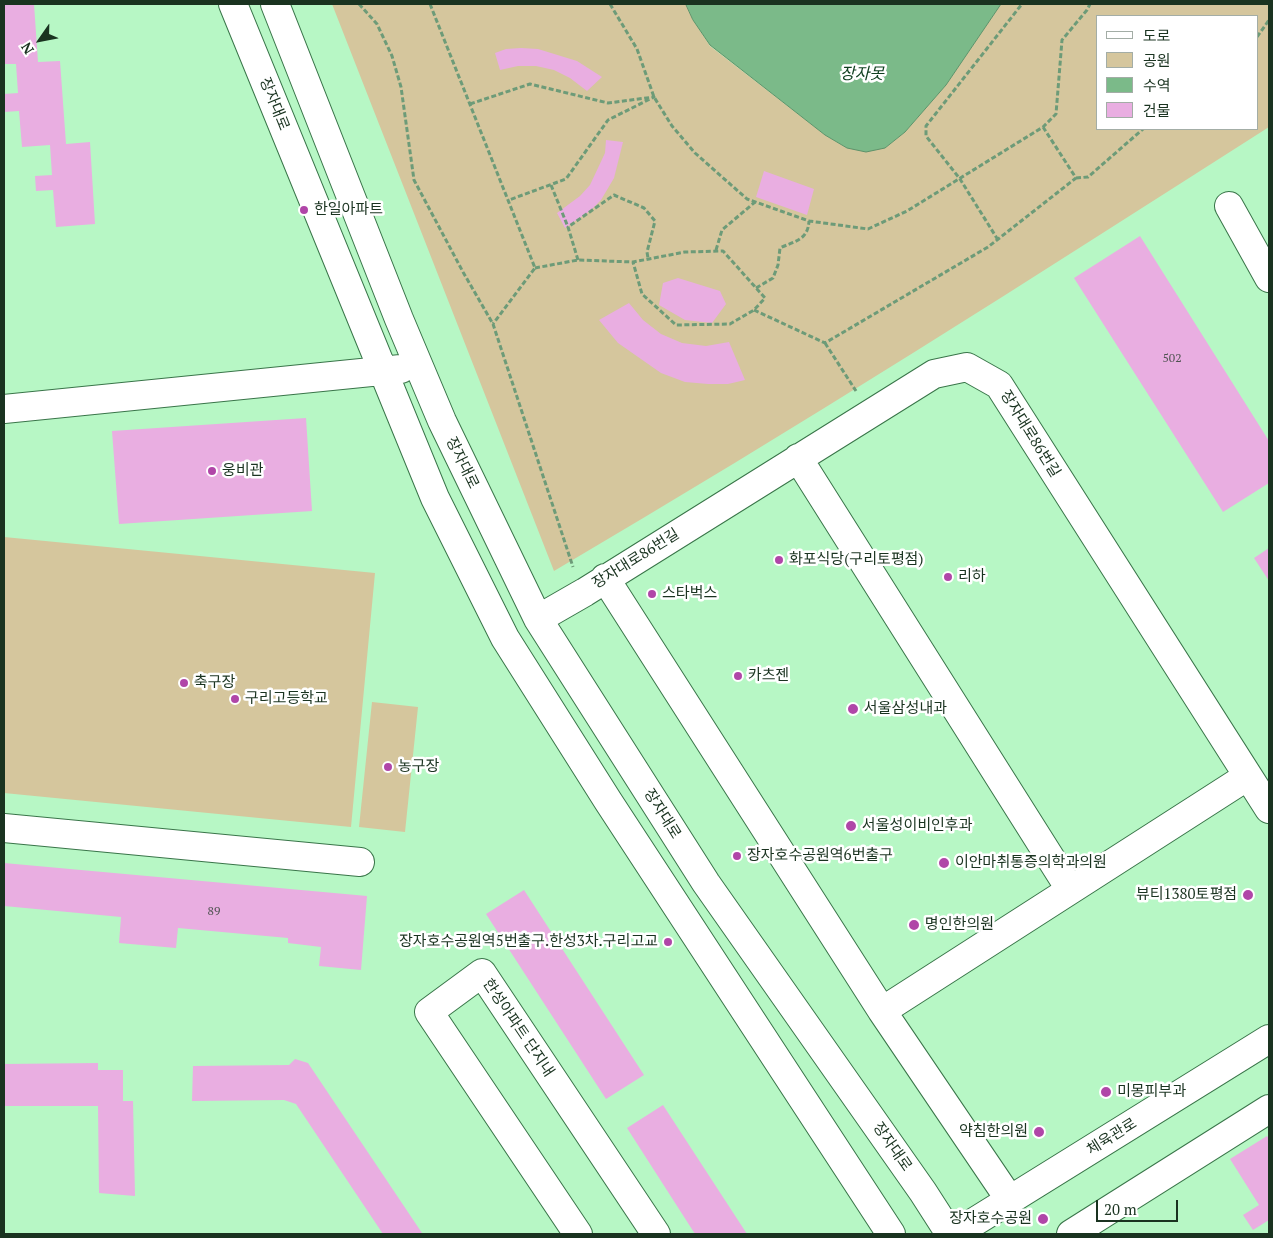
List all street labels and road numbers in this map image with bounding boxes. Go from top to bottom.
street label: 장자대로 [255,75,293,133]
street label: 장자대로86번길 [996,387,1064,481]
street label: 장자대로 [442,434,482,492]
street label: 장자대로86번길 [589,525,683,593]
street label: 장자대로 [640,786,684,842]
street label: 한성아파트 단지내 [479,976,557,1080]
street label: 체육관로 [1084,1115,1140,1159]
street label: 장자대로 [869,1119,915,1175]

